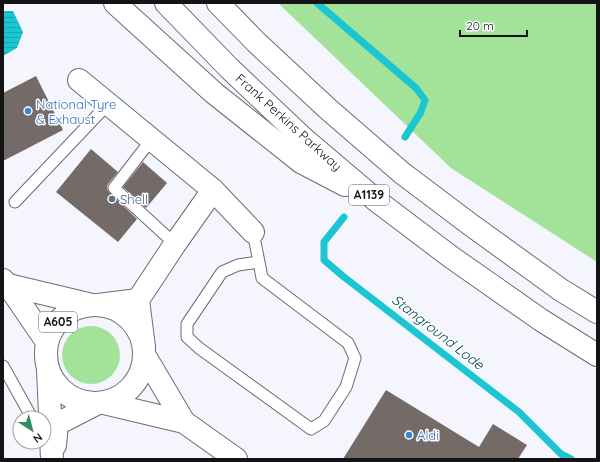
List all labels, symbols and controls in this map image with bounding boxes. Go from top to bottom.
scale bar [460,12,527,38]
text: 20 m [466,18,494,33]
street label: Frank Perkins Parkway [233,70,345,174]
place label: National Tyre & Exhaust [36,96,116,127]
marker: National Tyre & Exhaust [23,106,33,116]
road number: A1139 [349,185,389,205]
place label: Shell [120,191,148,207]
marker: Shell [107,194,117,204]
water label: Stanground Lode [388,290,489,374]
road number: A605 [39,312,77,332]
north arrow [12,410,52,450]
place label: Aldi [417,427,439,443]
text: N [30,430,45,446]
marker: Aldi [404,430,414,440]

